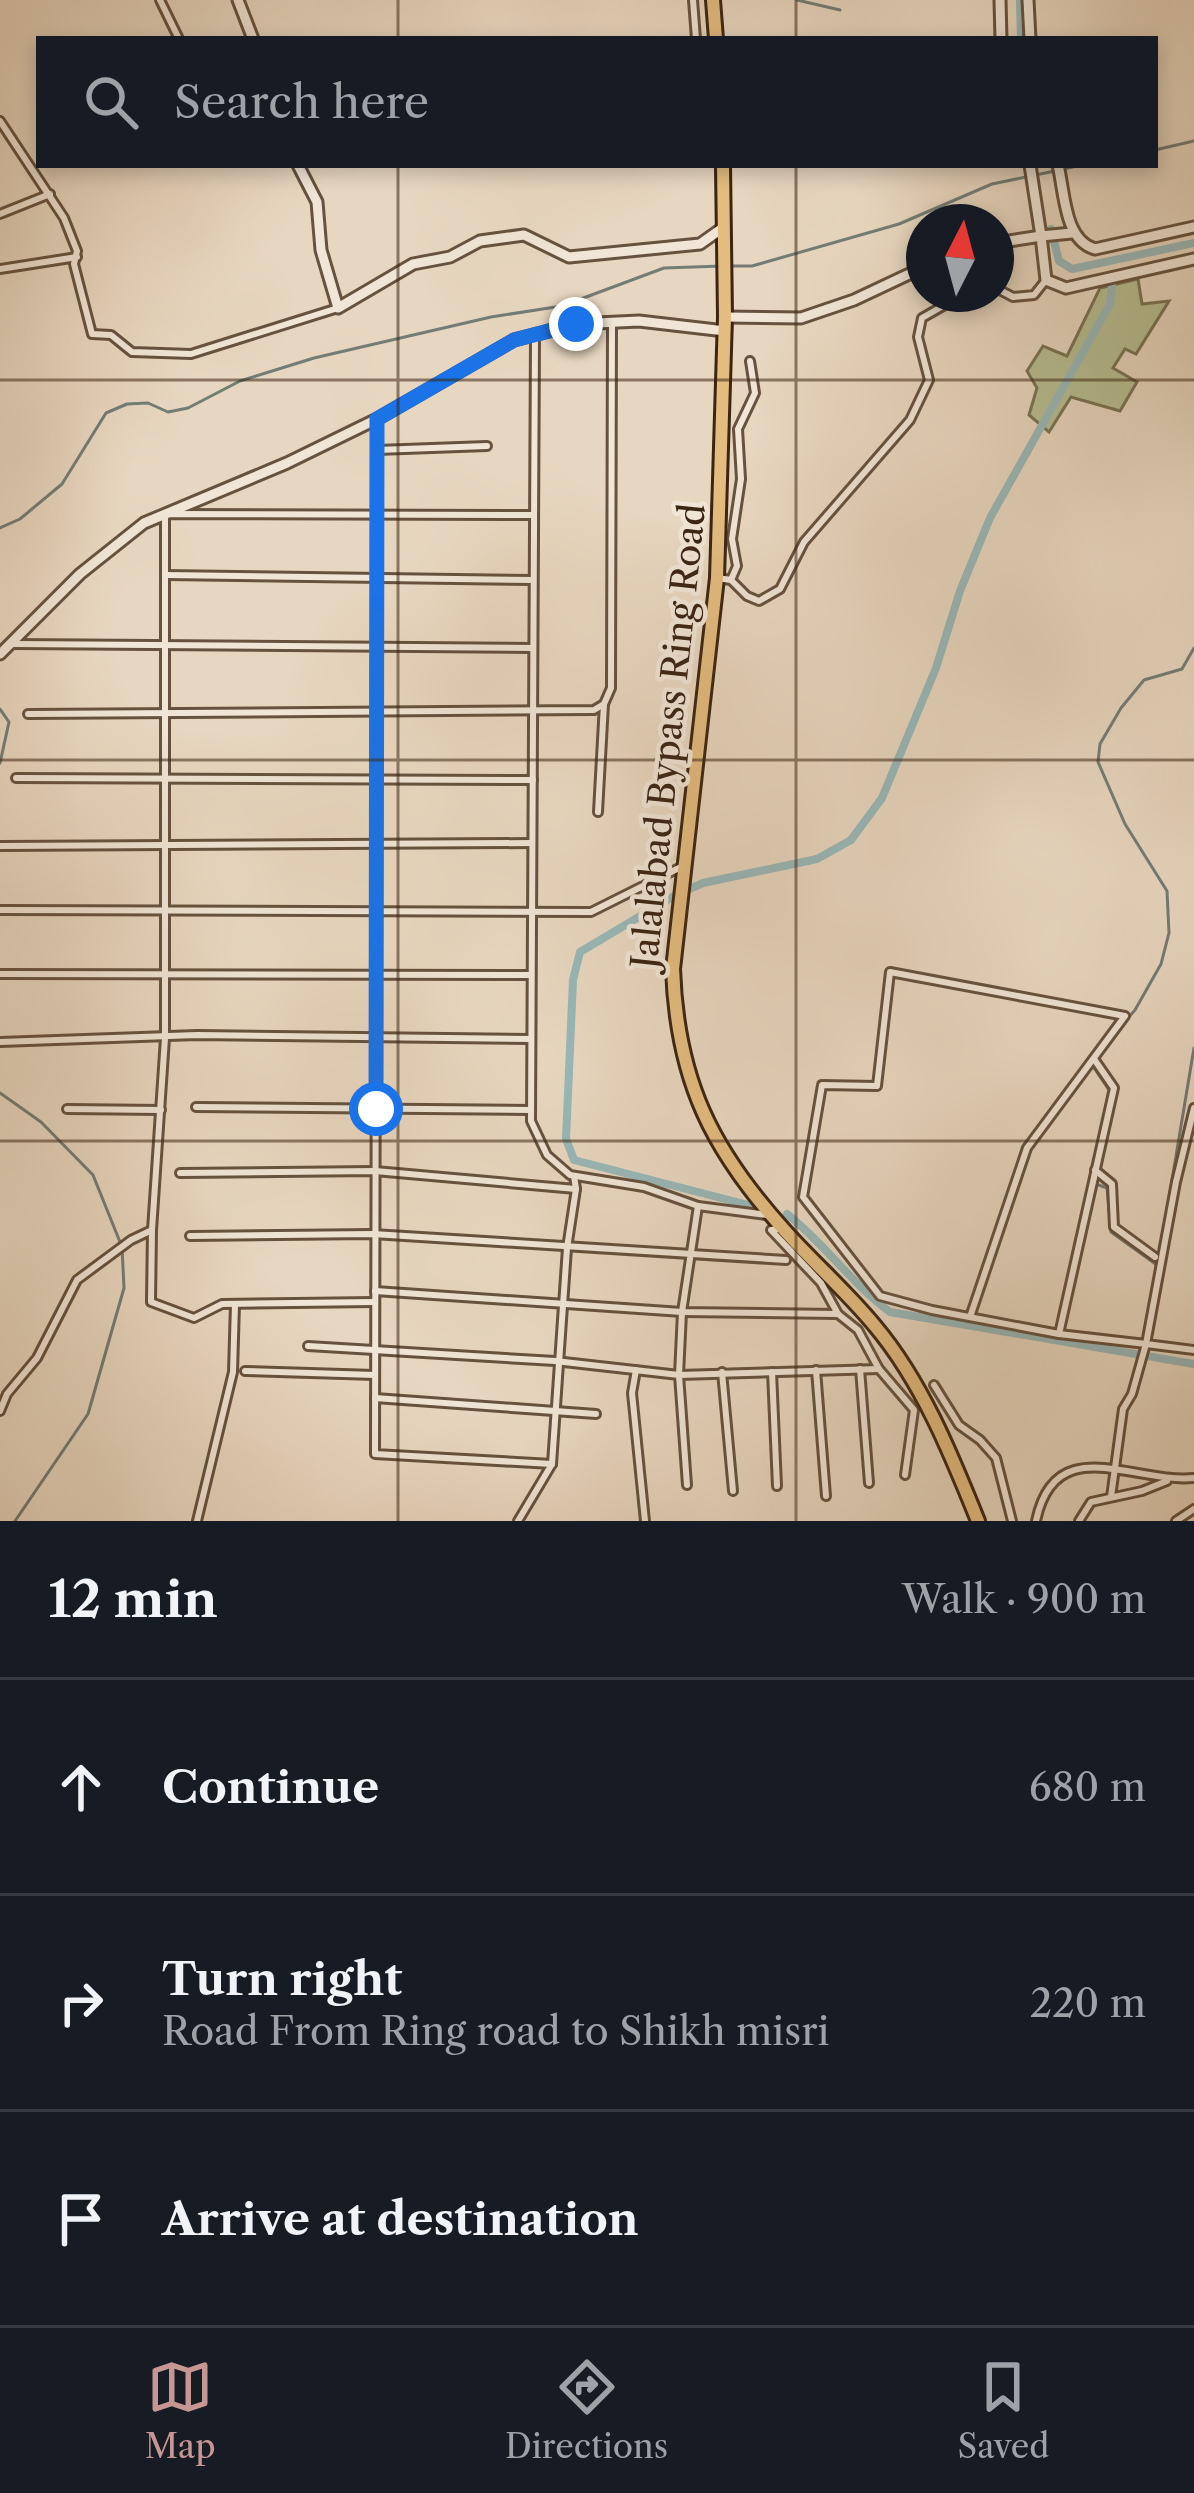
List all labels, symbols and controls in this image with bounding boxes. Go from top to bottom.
search box [36,36,1158,168]
icon: search [78,69,144,135]
text: Search here [174,74,429,130]
north arrow [906,204,1014,312]
route end [549,297,603,351]
street label: Jalalabad Bypass Ring Road [621,501,714,976]
route start [349,1082,403,1136]
text: 12 min [48,1568,218,1630]
text: Walk · 900 m [902,1575,1146,1623]
icon: ahead [48,1754,114,1820]
text: Continue [162,1759,379,1815]
text: 680 m [1029,1763,1146,1811]
text: Turn right [162,1951,402,2007]
icon: right [48,1970,114,2036]
text: 220 m [1030,1979,1146,2027]
text: Road From Ring road to Shikh misri [162,2007,830,2055]
icon: arrive [48,2186,114,2252]
text: Arrive at destination [162,2191,639,2247]
tab: Map [145,2354,216,2467]
tab: Directions [505,2354,668,2467]
tab: Saved [958,2354,1049,2467]

